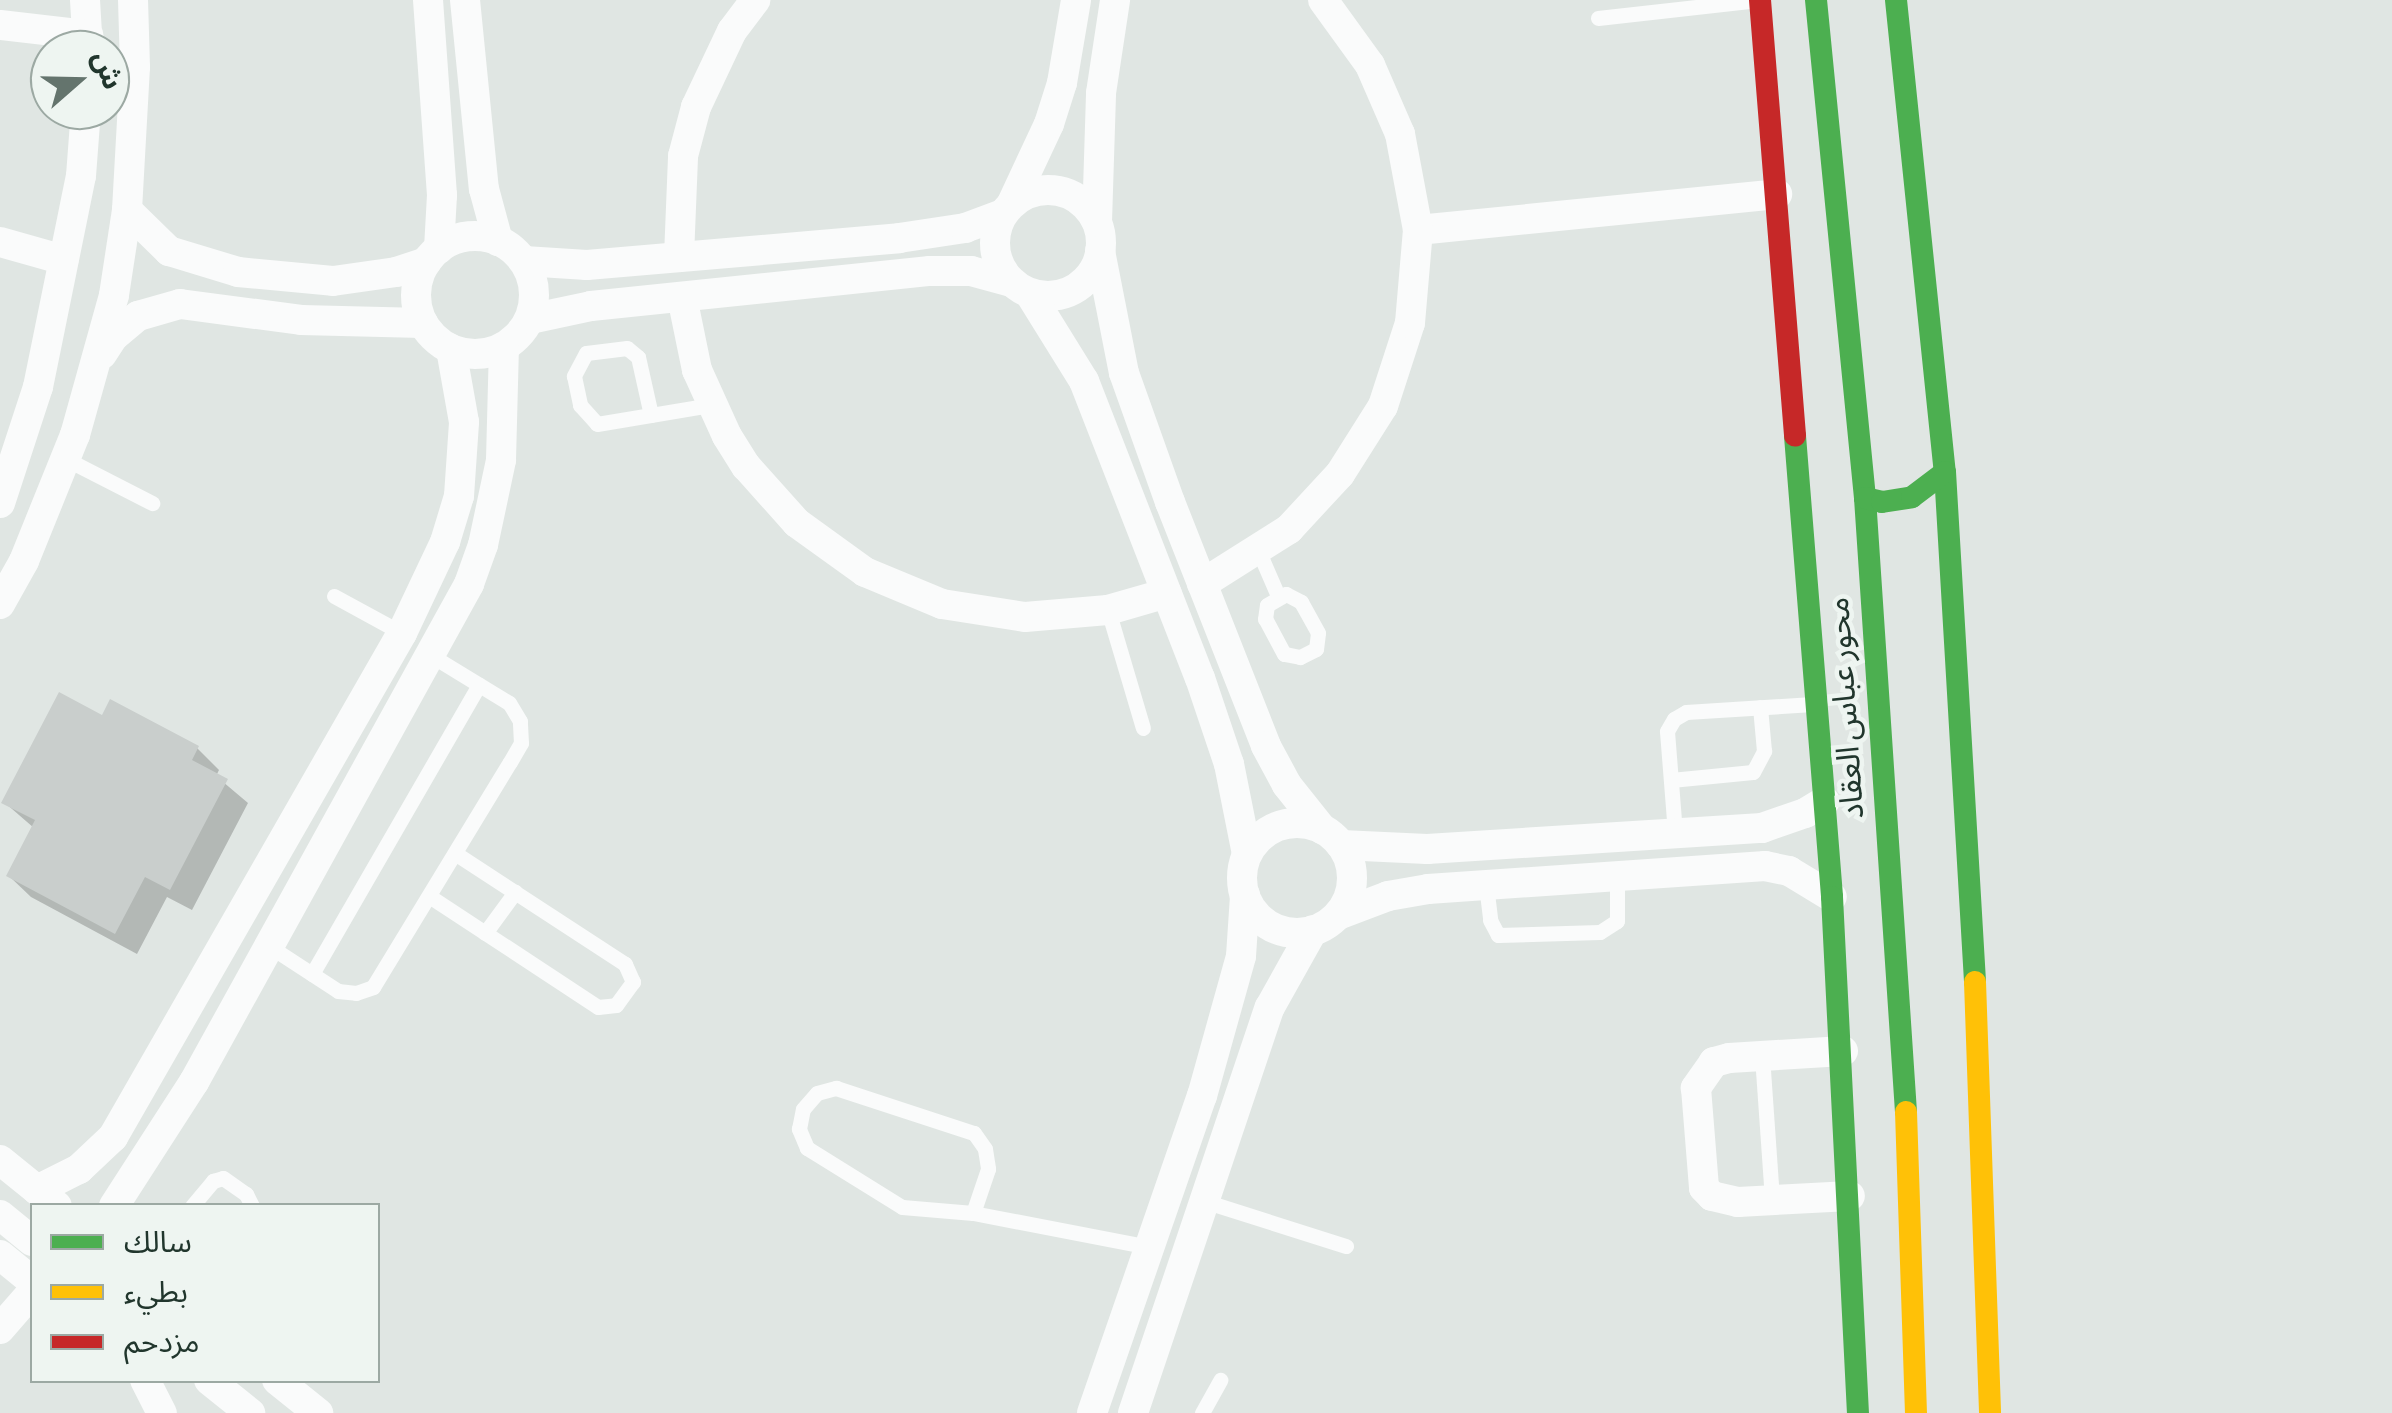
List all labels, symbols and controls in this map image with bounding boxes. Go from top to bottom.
north arrow [30,30,130,130]
text: ش [85,47,129,94]
street label: محور عباس العقاد [1820,596,1874,820]
legend [30,1203,380,1383]
text: سالك [124,1225,192,1261]
text: بطيء [124,1275,188,1311]
text: مزدحم [124,1325,200,1361]

